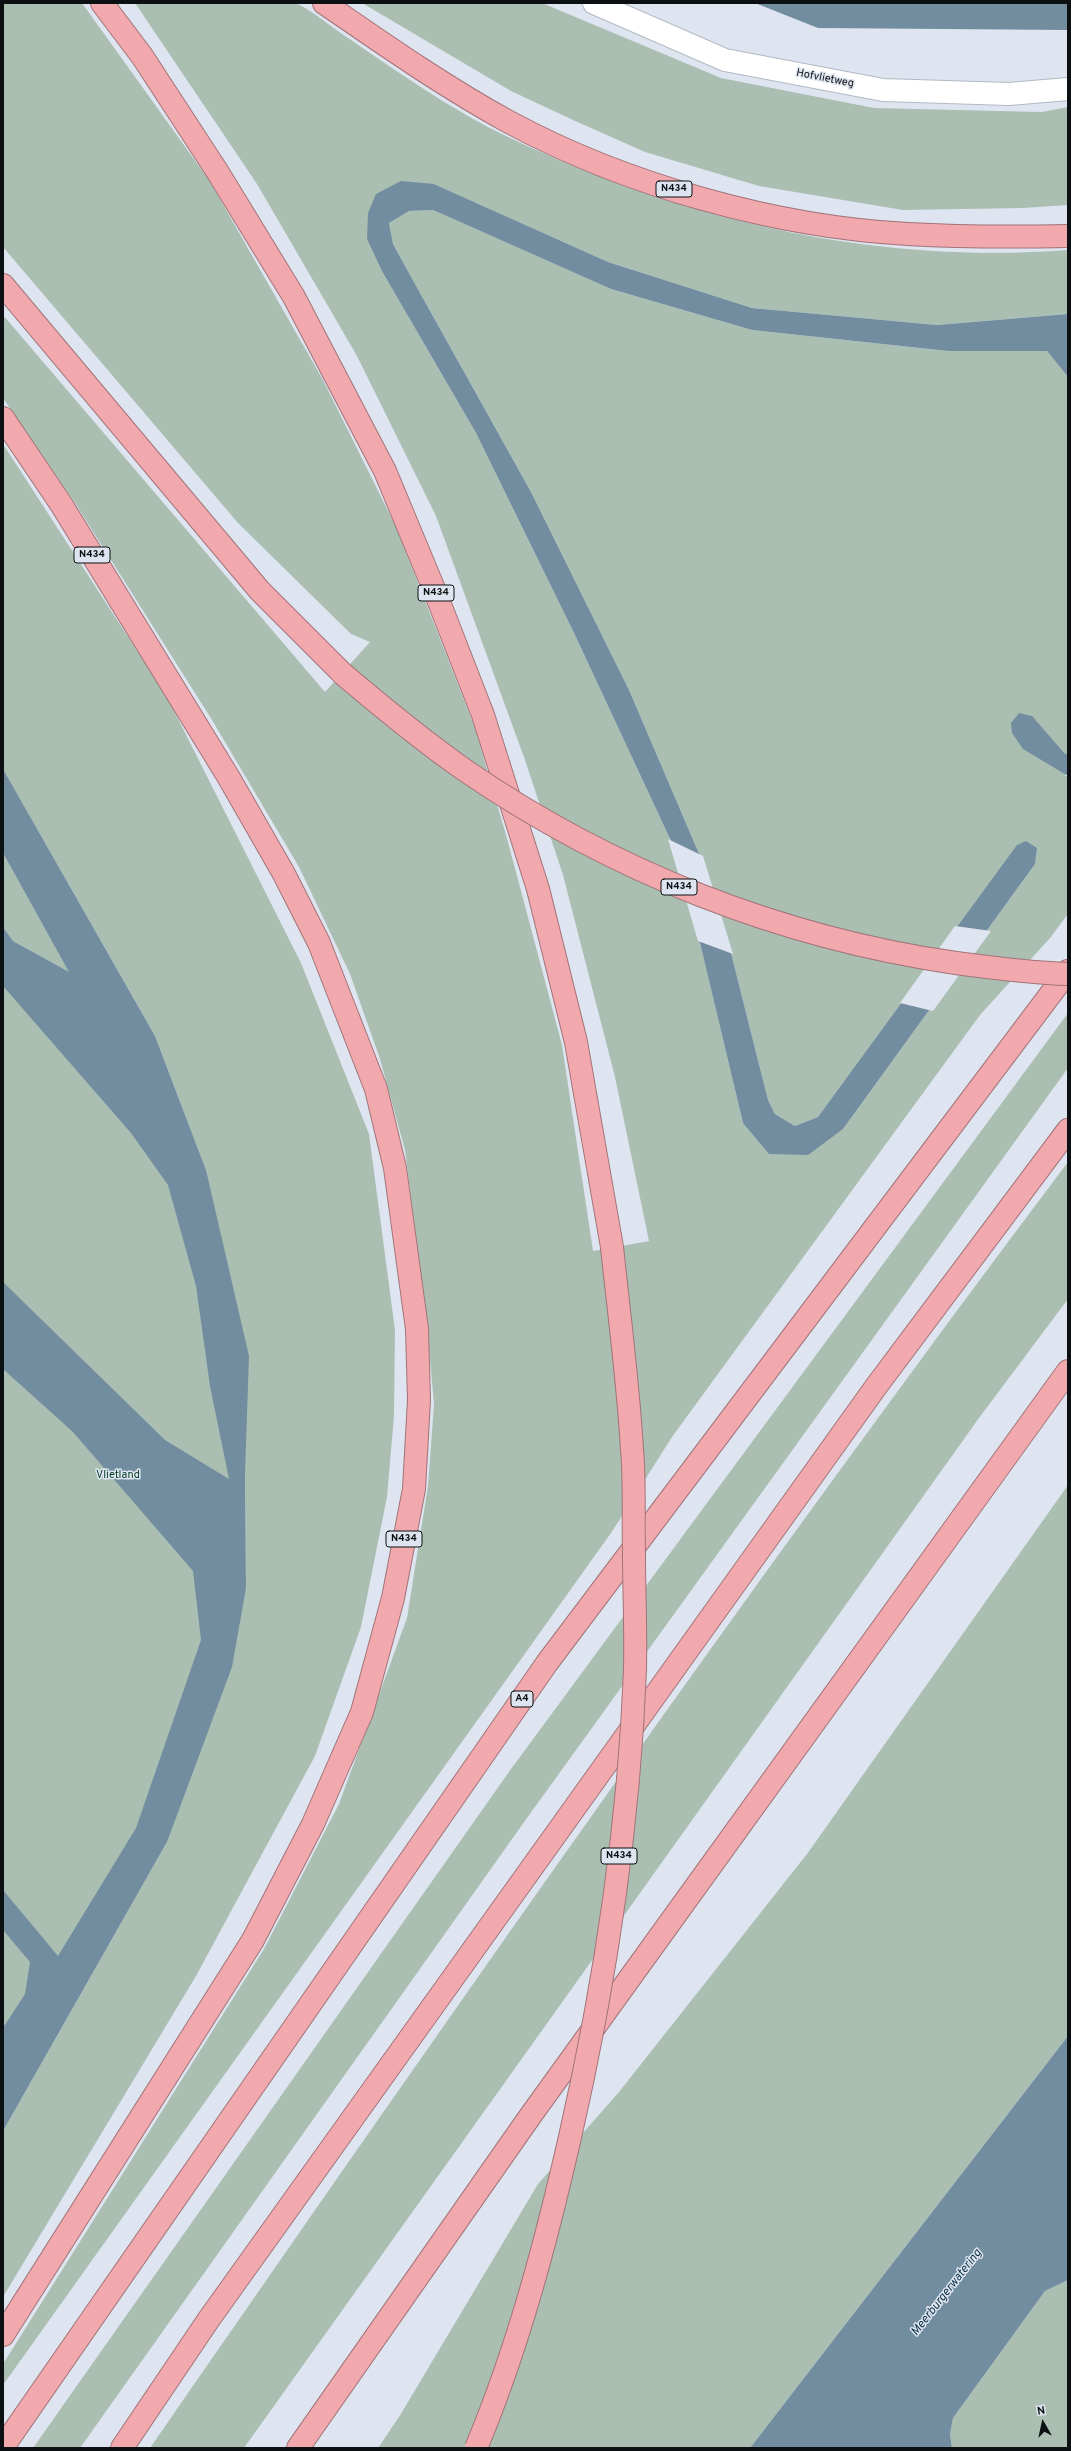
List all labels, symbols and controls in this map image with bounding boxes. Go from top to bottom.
street label: Hofvlietweg [795,67,855,91]
road number: N434 [656,181,692,197]
road number: N434 [74,547,110,563]
road number: N434 [418,585,454,601]
road number: N434 [661,879,697,895]
park label: Vlietland [96,1469,140,1483]
road number: N434 [386,1531,422,1547]
road number: A4 [511,1691,533,1707]
road number: N434 [601,1848,637,1864]
water label: Meerburgerwatering [909,2247,985,2339]
north arrow [1023,2403,1063,2443]
text: N [1036,2404,1046,2419]

